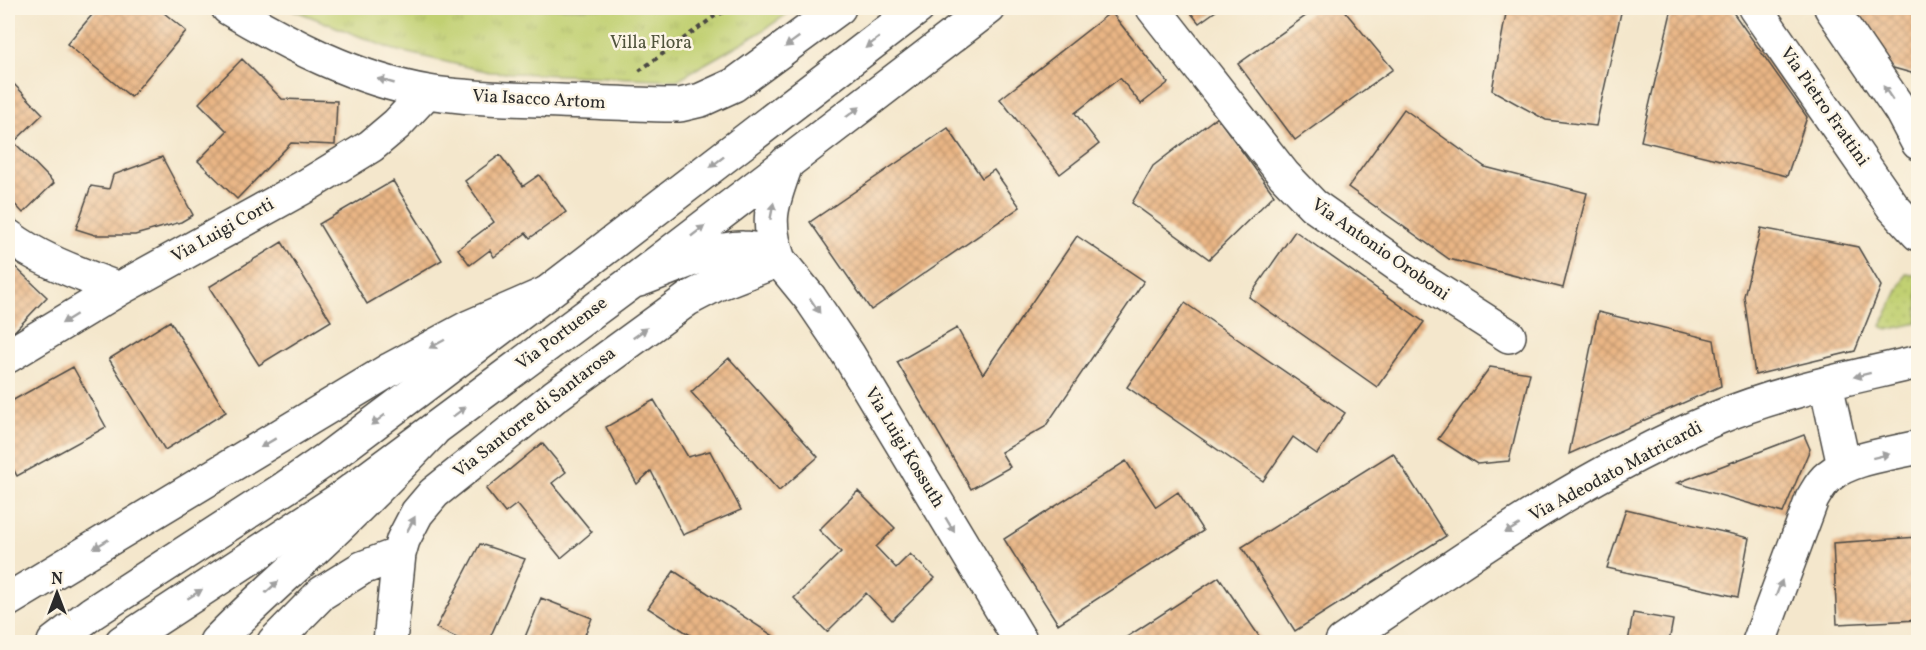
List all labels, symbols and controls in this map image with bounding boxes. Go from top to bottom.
park label: Villa Flora [610,31,692,56]
one-way arrow [785,36,801,48]
one-way arrow [864,37,880,50]
street label: Via Pietro Frattini [1773,42,1875,172]
one-way arrow [377,76,395,85]
street label: Via Isacco Artom [472,84,606,116]
one-way arrow [1882,85,1894,101]
one-way arrow [845,106,861,118]
one-way arrow [710,156,726,168]
street label: Via Luigi Corti [167,192,279,270]
street label: Via Antonio Oroboni [1306,193,1454,307]
one-way arrow [768,202,777,221]
one-way arrow [691,225,706,237]
street label: Via Portuense [511,291,613,377]
one-way arrow [809,297,821,313]
one-way arrow [61,314,77,325]
one-way arrow [633,327,648,339]
one-way arrow [428,339,445,349]
street label: Via Santorre di Santarosa [449,342,621,484]
one-way arrow [1852,371,1871,381]
street label: Via Luigi Kossuth [858,383,950,513]
one-way arrow [451,406,467,418]
one-way arrow [371,414,387,426]
street label: Via Adeodato Matricardi [1525,416,1707,528]
one-way arrow [260,437,276,448]
one-way arrow [1872,451,1890,461]
one-way arrow [406,515,416,532]
one-way arrow [945,517,956,533]
one-way arrow [1504,523,1520,534]
one-way arrow [93,538,109,549]
north arrow [27,563,87,623]
text: N [51,569,63,591]
one-way arrow [1775,579,1785,597]
one-way arrow [264,581,279,594]
one-way arrow [187,589,203,600]

